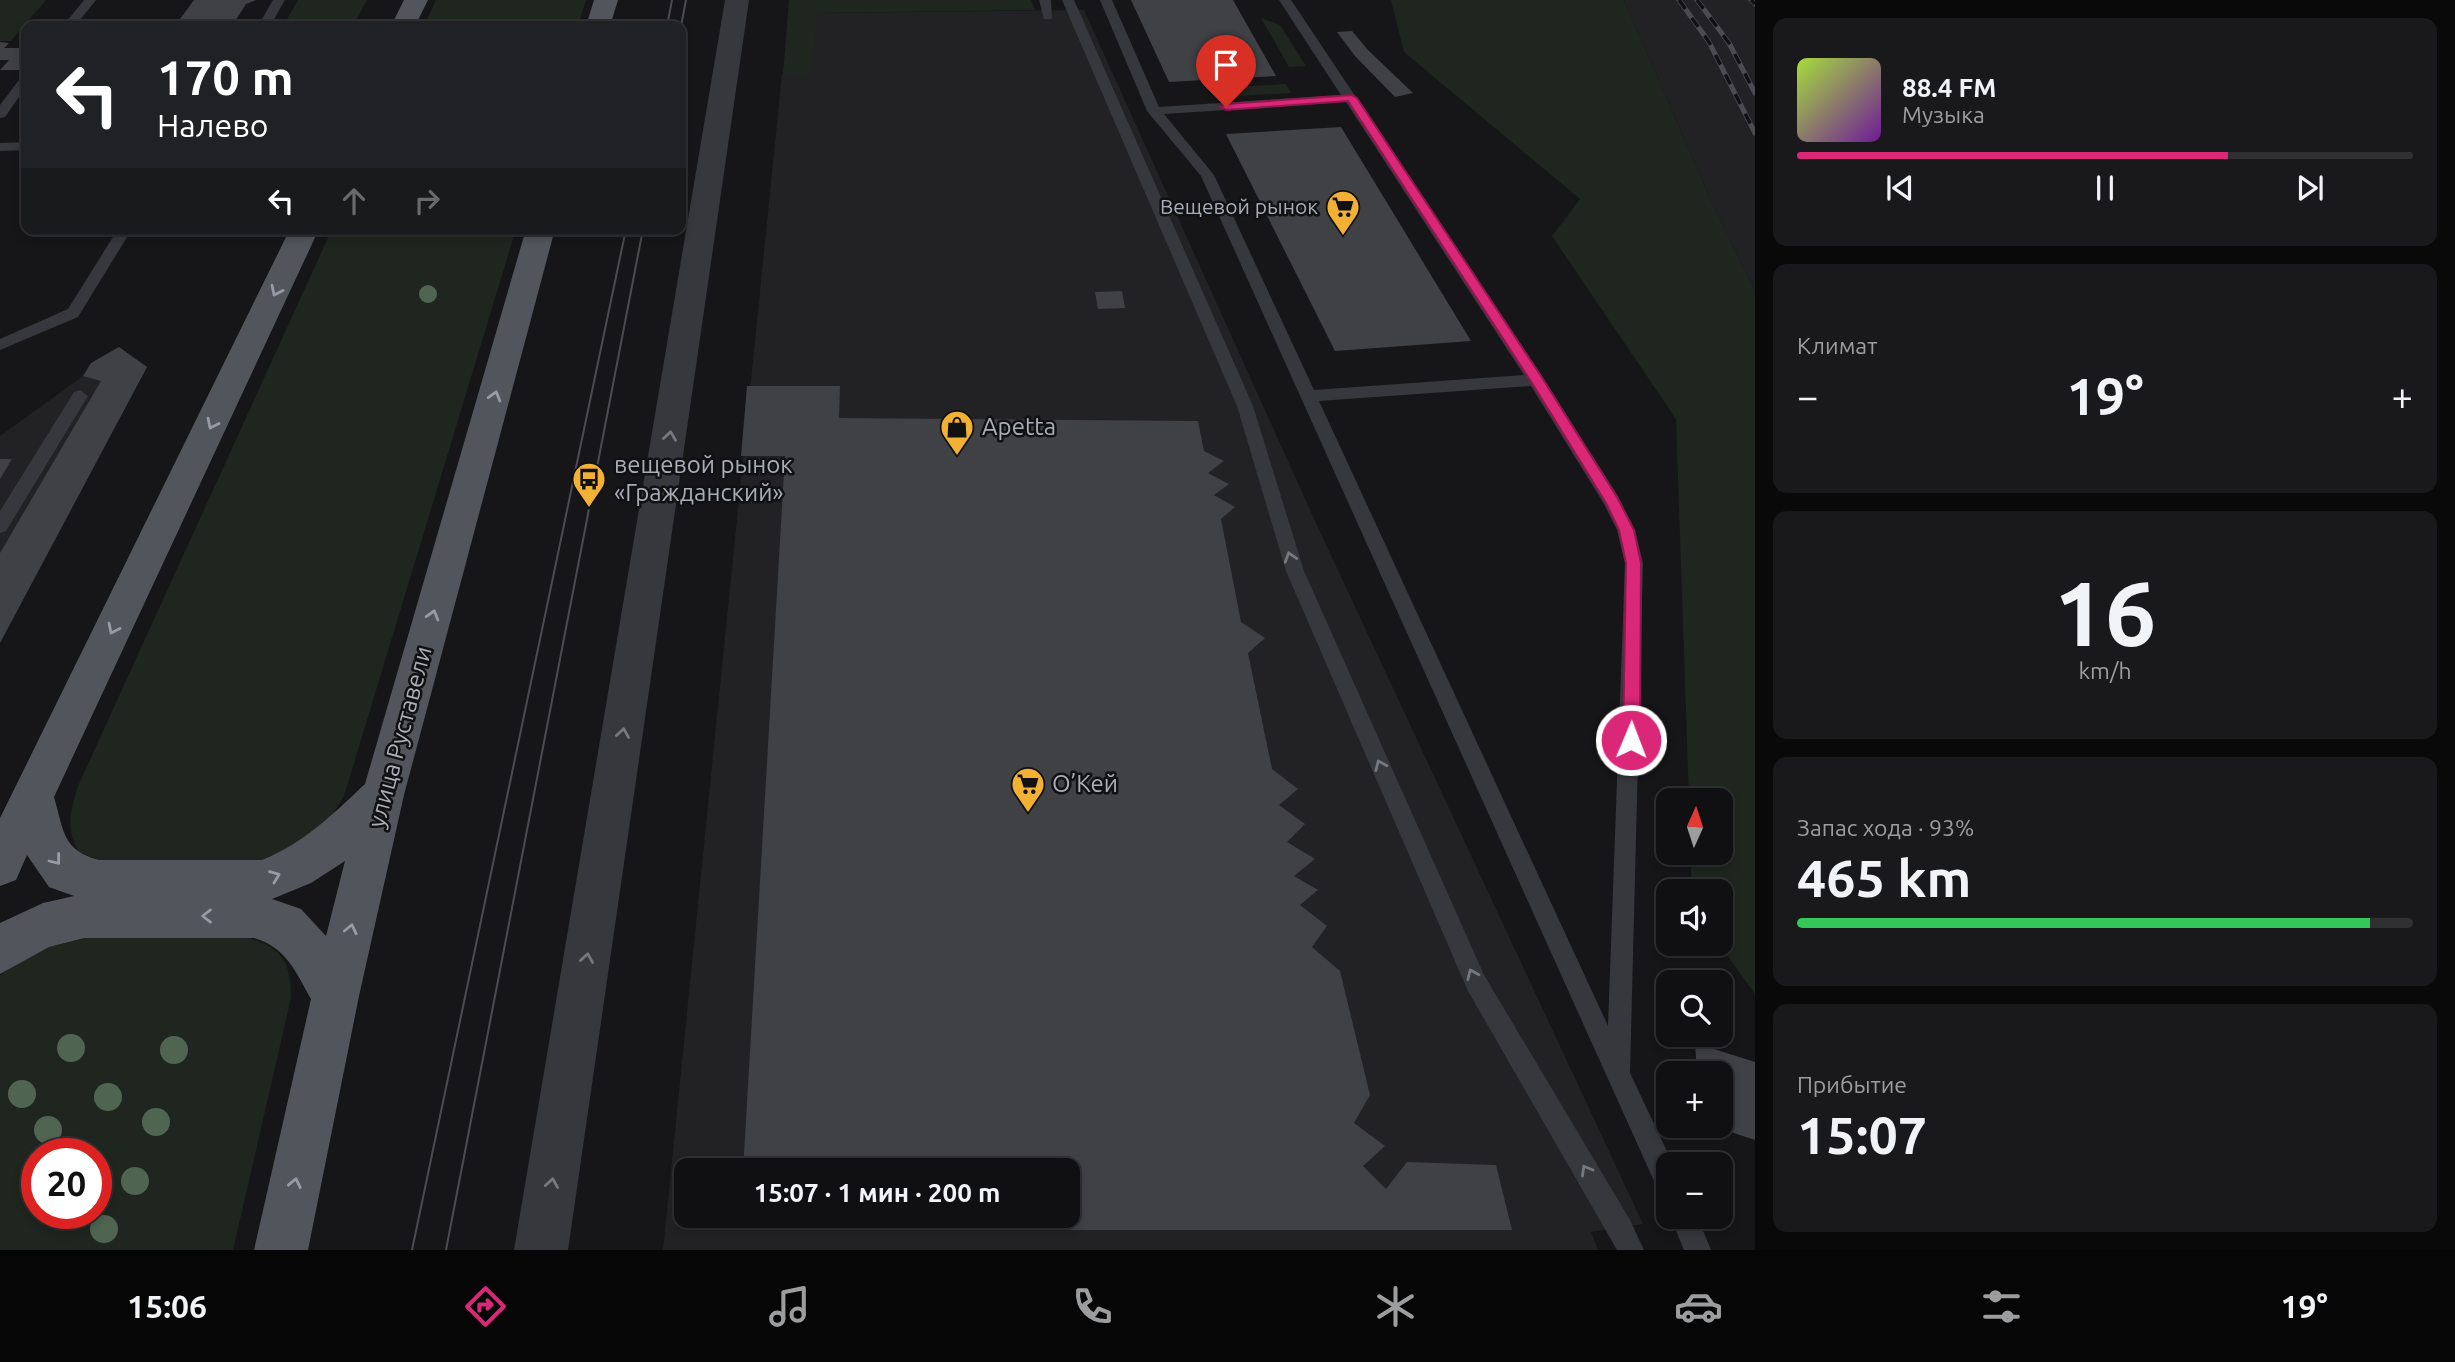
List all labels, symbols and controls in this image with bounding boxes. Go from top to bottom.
pin [1196,35,1256,107]
icon: arrive [1207,46,1245,84]
icon: left [42,49,133,140]
text: 170 m [157,49,294,104]
text: 88.4 FM [1902,73,1996,102]
text: Музыка [1902,102,1985,127]
text: Налево [157,107,269,143]
icon: previous [1881,169,1919,207]
icon: pause [2086,169,2124,207]
icon: next [2291,169,2329,207]
icon: left [262,182,300,220]
icon: ahead [335,182,373,220]
icon: right [408,182,446,220]
supermarket icon: Вещевой рынок [1324,188,1362,237]
place label: Вещевой рынок [1160,194,1318,218]
one-way arrow [270,284,284,296]
text: Климат [1797,333,1877,358]
text: 19° [2066,367,2144,425]
text: − [1797,375,1818,417]
text: + [2392,375,2413,417]
one-way arrow [486,390,501,402]
shop icon: Apetta [938,408,976,457]
place label: Apetta [982,413,1056,440]
one-way arrow [206,417,220,429]
one-way arrow [662,430,677,442]
place label: вещевой рынок «Гражданский» [614,451,793,506]
bus stop icon: вещевой рынок «Гражданский» [570,460,608,509]
one-way arrow [1284,551,1299,563]
text: 16 [2054,561,2156,663]
one-way arrow [425,609,439,621]
one-way arrow [108,622,122,634]
street label: улица Руставели [362,643,437,830]
text: km/h [2078,658,2132,683]
position arrow [1594,703,1668,777]
one-way arrow [615,727,630,739]
one-way arrow [1374,760,1388,773]
supermarket icon: О’Кей [1009,765,1047,814]
place label: О’Кей [1052,770,1118,797]
north arrow [1656,788,1732,864]
map controls [1656,788,1733,1229]
text: Запас хода · 93% [1797,815,1974,840]
text: 465 km [1797,849,1971,907]
one-way arrow [48,852,60,865]
one-way arrow [269,870,281,884]
button: sound [1656,879,1733,956]
one-way arrow [201,908,212,924]
one-way arrow [342,923,357,935]
one-way arrow [579,952,594,964]
one-way arrow [1466,968,1480,981]
button: search [1656,970,1733,1047]
button: + [1656,1061,1733,1138]
text: Прибытие [1797,1072,1907,1097]
text: 15:07 [1797,1106,1927,1164]
speed limit sign: 20 [21,1138,112,1229]
button: − [1656,1152,1733,1229]
one-way arrow [1582,1165,1595,1178]
one-way arrow [286,1177,301,1189]
one-way arrow [544,1177,559,1188]
text: 15:07 · 1 мин · 200 m [754,1178,1000,1207]
icon: directions [461,1282,510,1331]
icon: music [765,1282,814,1331]
icon: phone [1068,1282,1117,1331]
icon: climate [1371,1282,1420,1331]
icon: car [1674,1282,1723,1331]
icon: filters [1977,1282,2026,1331]
text: 15:06 [127,1288,207,1324]
text: 19° [2280,1288,2328,1324]

